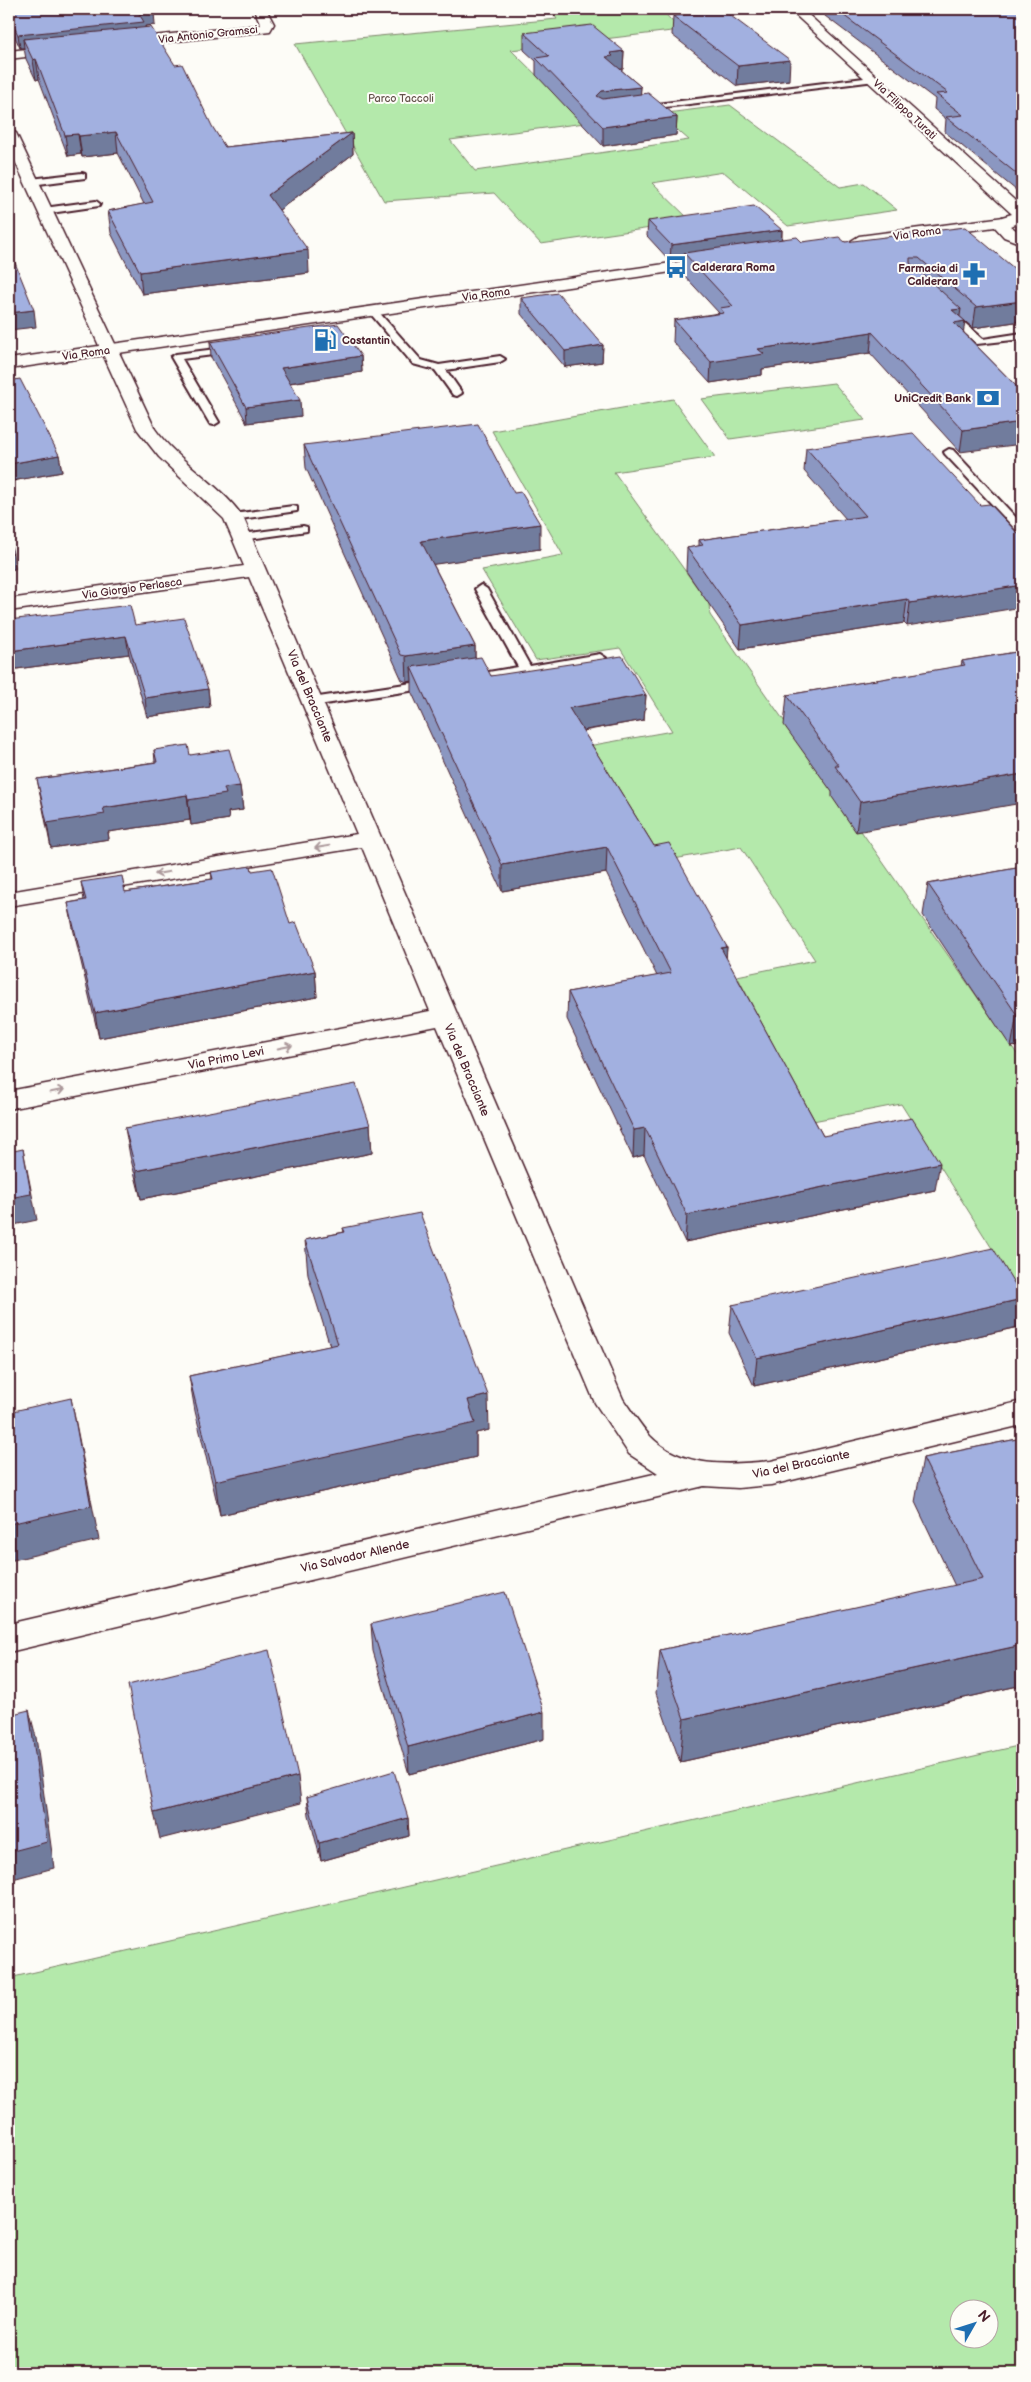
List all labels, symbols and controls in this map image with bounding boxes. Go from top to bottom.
street label: Via Antonio Gramsci [158,23,258,46]
street label: Via Filippo Turati [870,77,939,142]
park label: Parco Taccoli [368,92,434,105]
street label: Via Roma [892,224,942,243]
bus stop icon: Calderara Roma [663,254,689,280]
place label: Calderara Roma [692,261,775,274]
pharmacy icon: Farmacia di Calderara [961,261,987,287]
place label: Farmacia di Calderara [898,262,958,288]
street label: Via Roma [461,285,511,304]
fuel station icon: Costantin [312,327,338,353]
place label: Costantin [342,334,390,347]
street label: Via Roma [61,344,111,363]
bank icon: UniCredit Bank [975,385,1001,411]
place label: UniCredit Bank [894,392,971,405]
street label: Via Giorgio Perlasca [81,575,183,602]
street label: Via del Bracciante [283,648,336,745]
one-way arrow [315,842,331,852]
one-way arrow [154,869,170,879]
street label: Via del Bracciante [440,1022,493,1119]
one-way arrow [277,1042,293,1051]
street label: Via Primo Levi [187,1044,266,1073]
one-way arrow [48,1085,64,1095]
street label: Via del Bracciante [751,1447,851,1482]
street label: Via Salvador Allende [299,1537,411,1576]
north arrow [948,2300,998,2350]
text: N [974,2307,994,2326]

